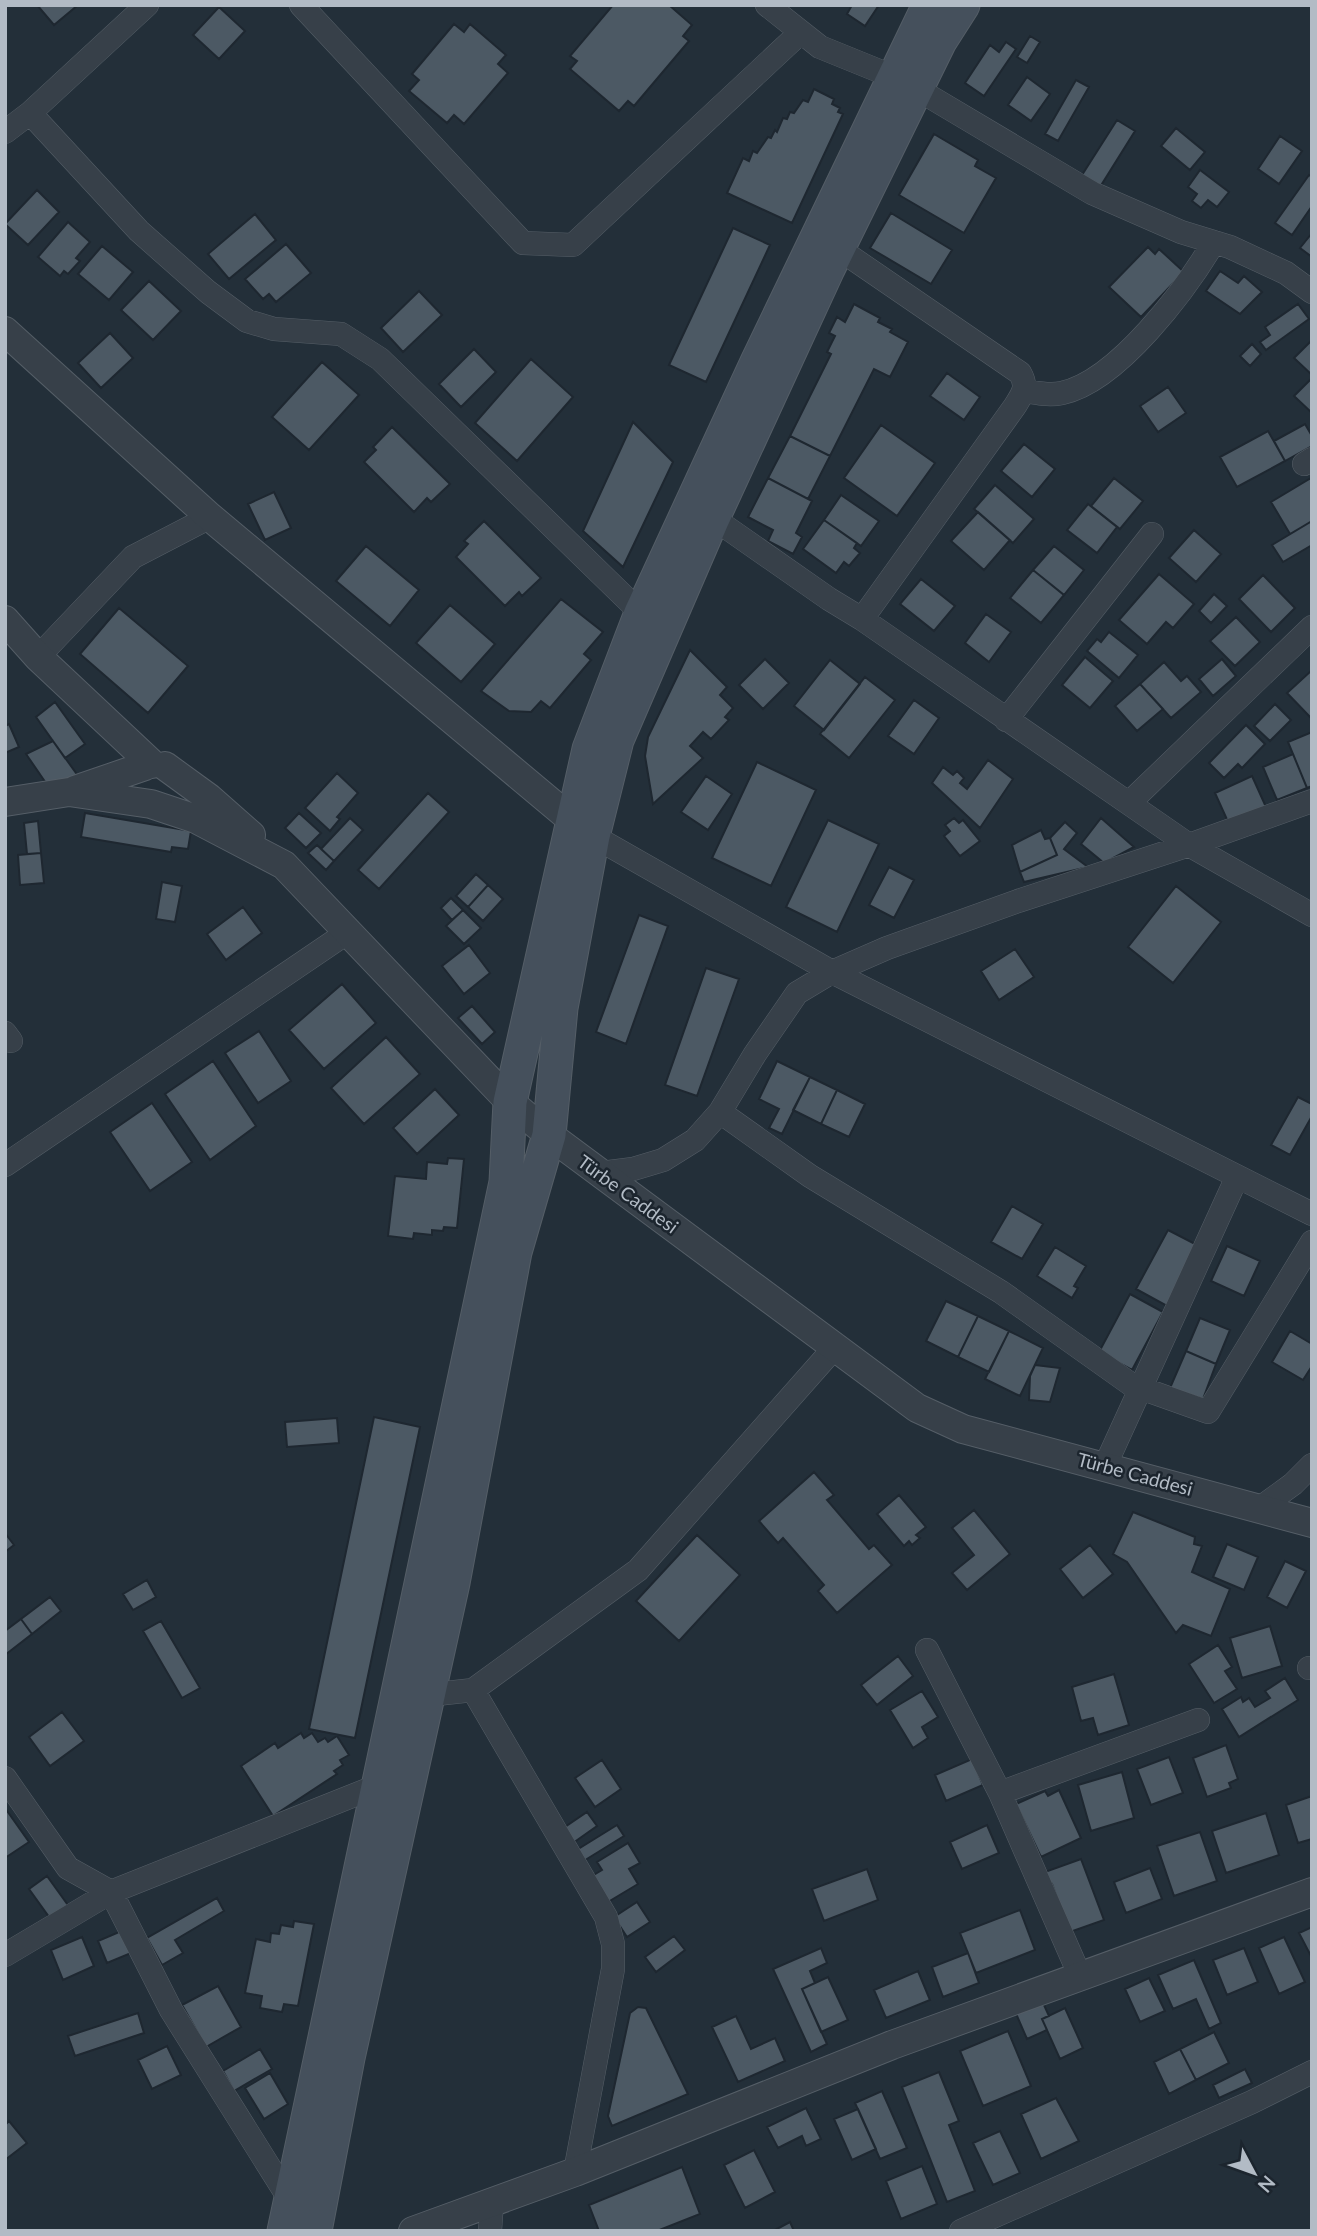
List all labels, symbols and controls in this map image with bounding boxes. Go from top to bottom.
street label: Türbe Caddesi [574,1149,683,1238]
street label: Türbe Caddesi [1075,1447,1195,1500]
north arrow [1219,2138,1289,2208]
text: N [1254,2171,1281,2198]

